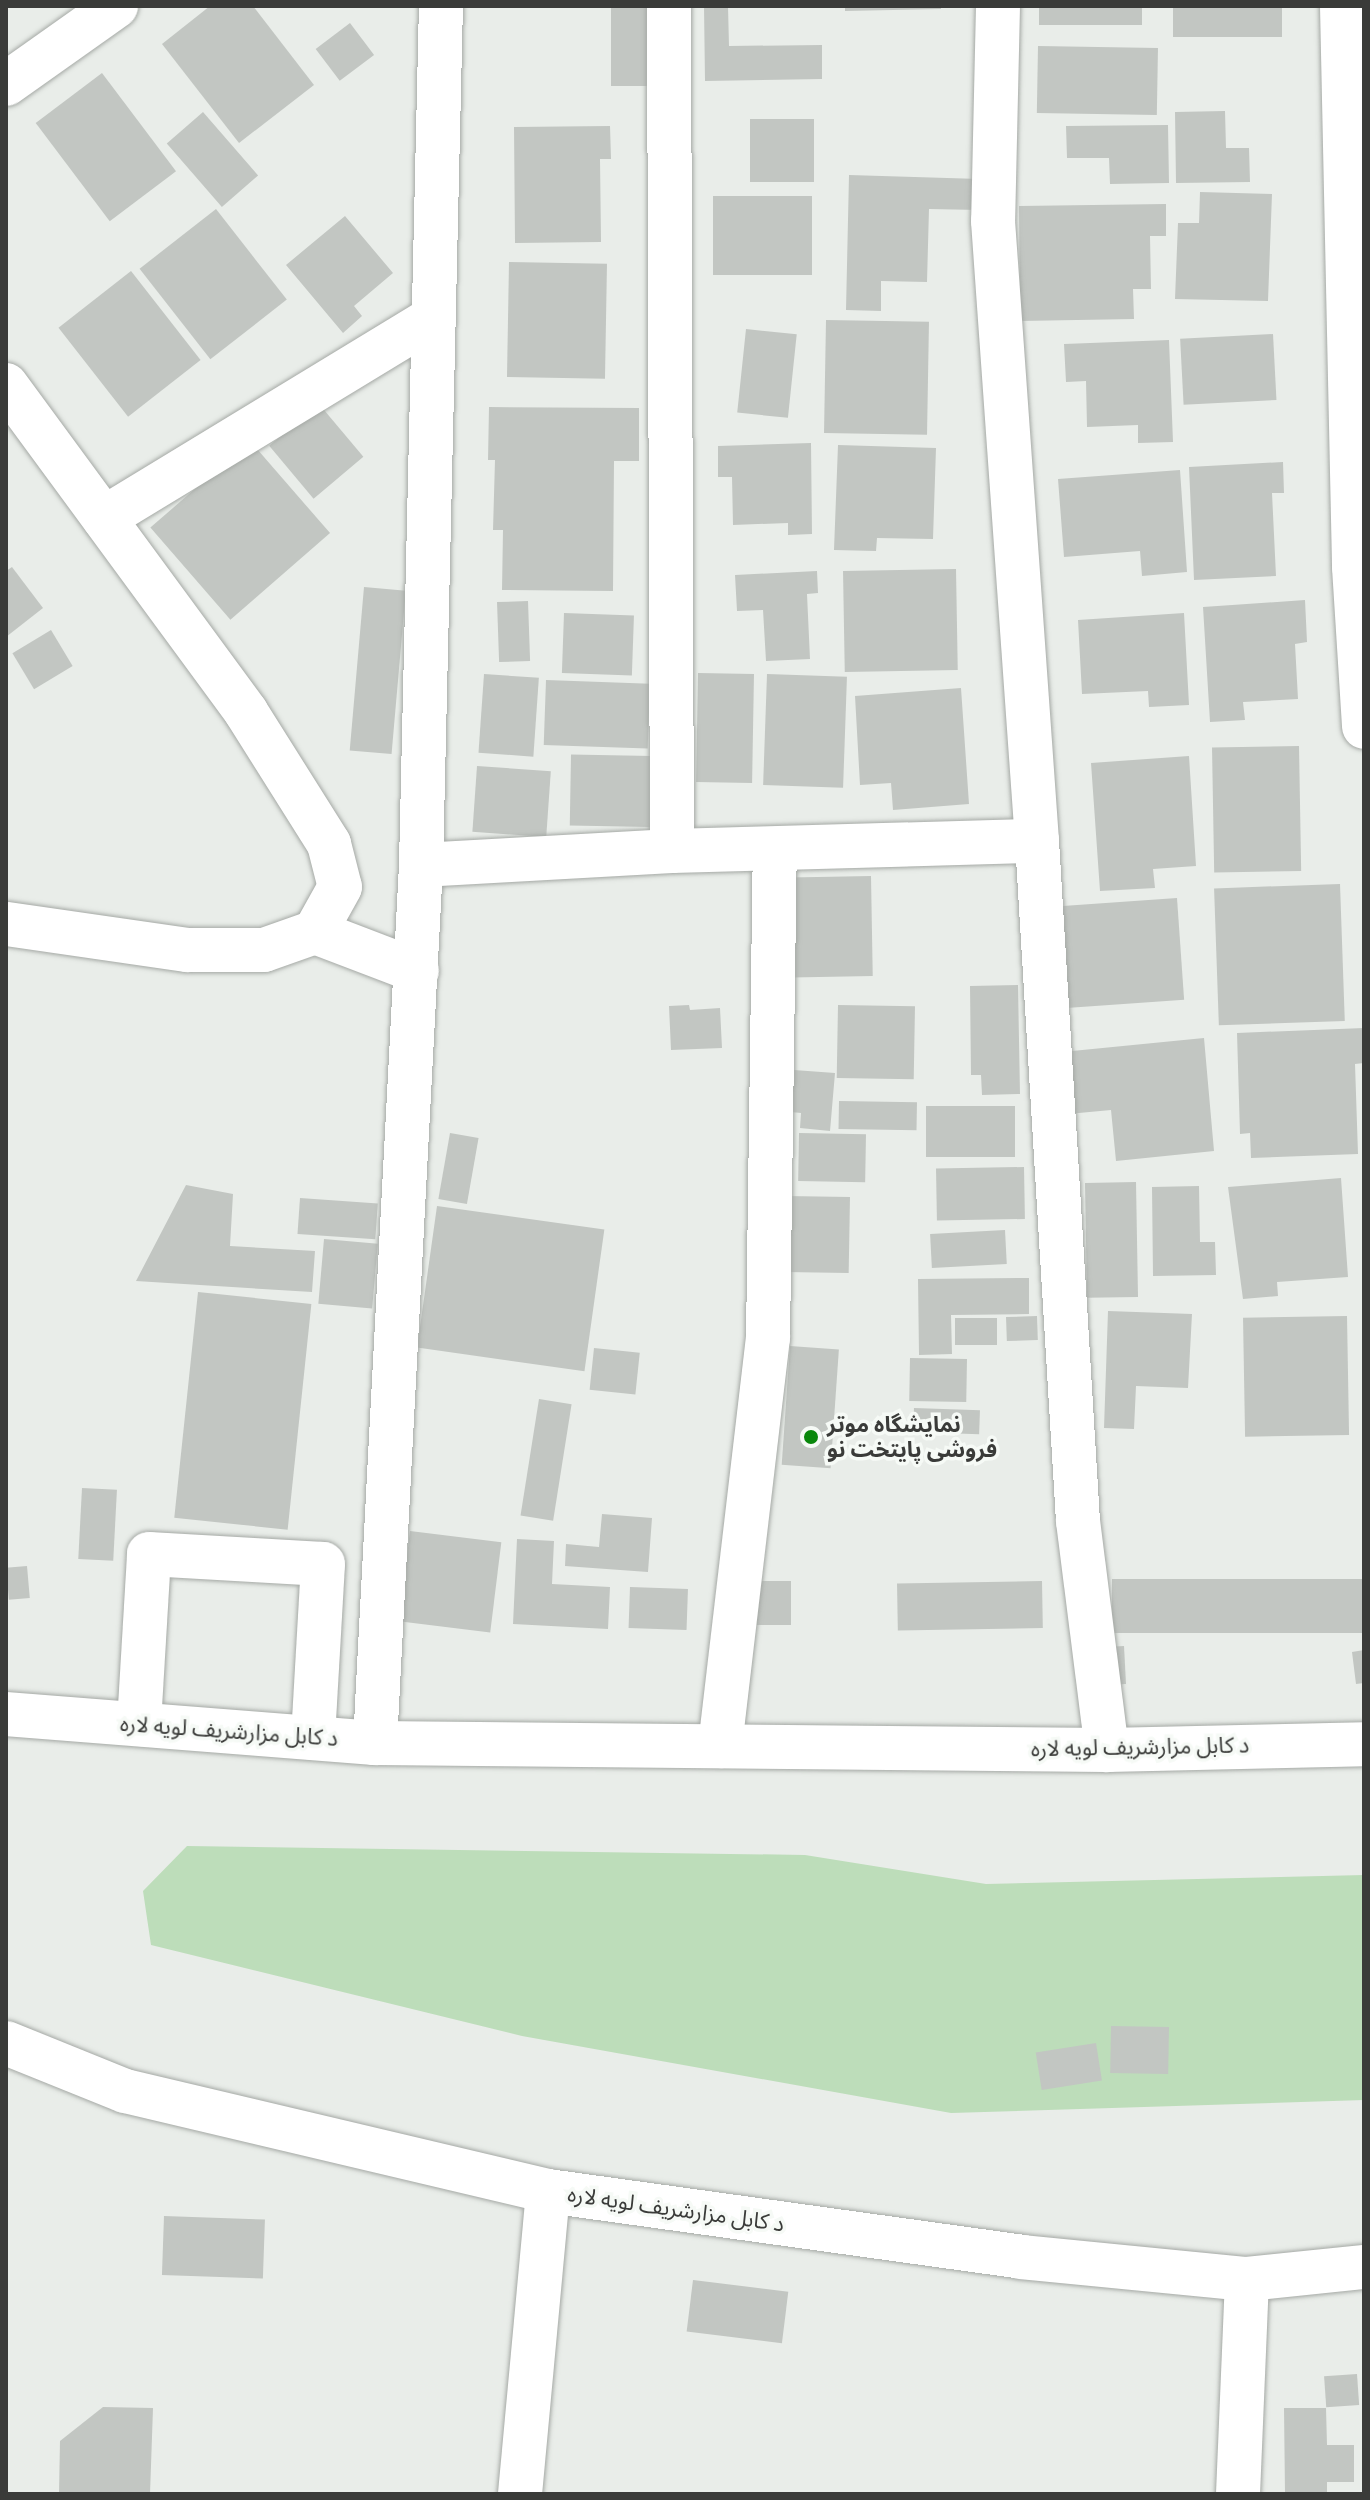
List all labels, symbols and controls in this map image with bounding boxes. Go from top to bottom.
place label: نمایشگاه موتر فروشی پایتخت نو [827,1411,997,1462]
marker: نمایشگاه موتر فروشی پایتخت نو [802,1428,820,1446]
street label: د کابل مزارشریف لویه لاره [119,1710,339,1752]
street label: د کابل مزارشریف لویه لاره [1031,1732,1249,1762]
street label: د کابل مزارشریف لویه لاره [566,2181,786,2237]

